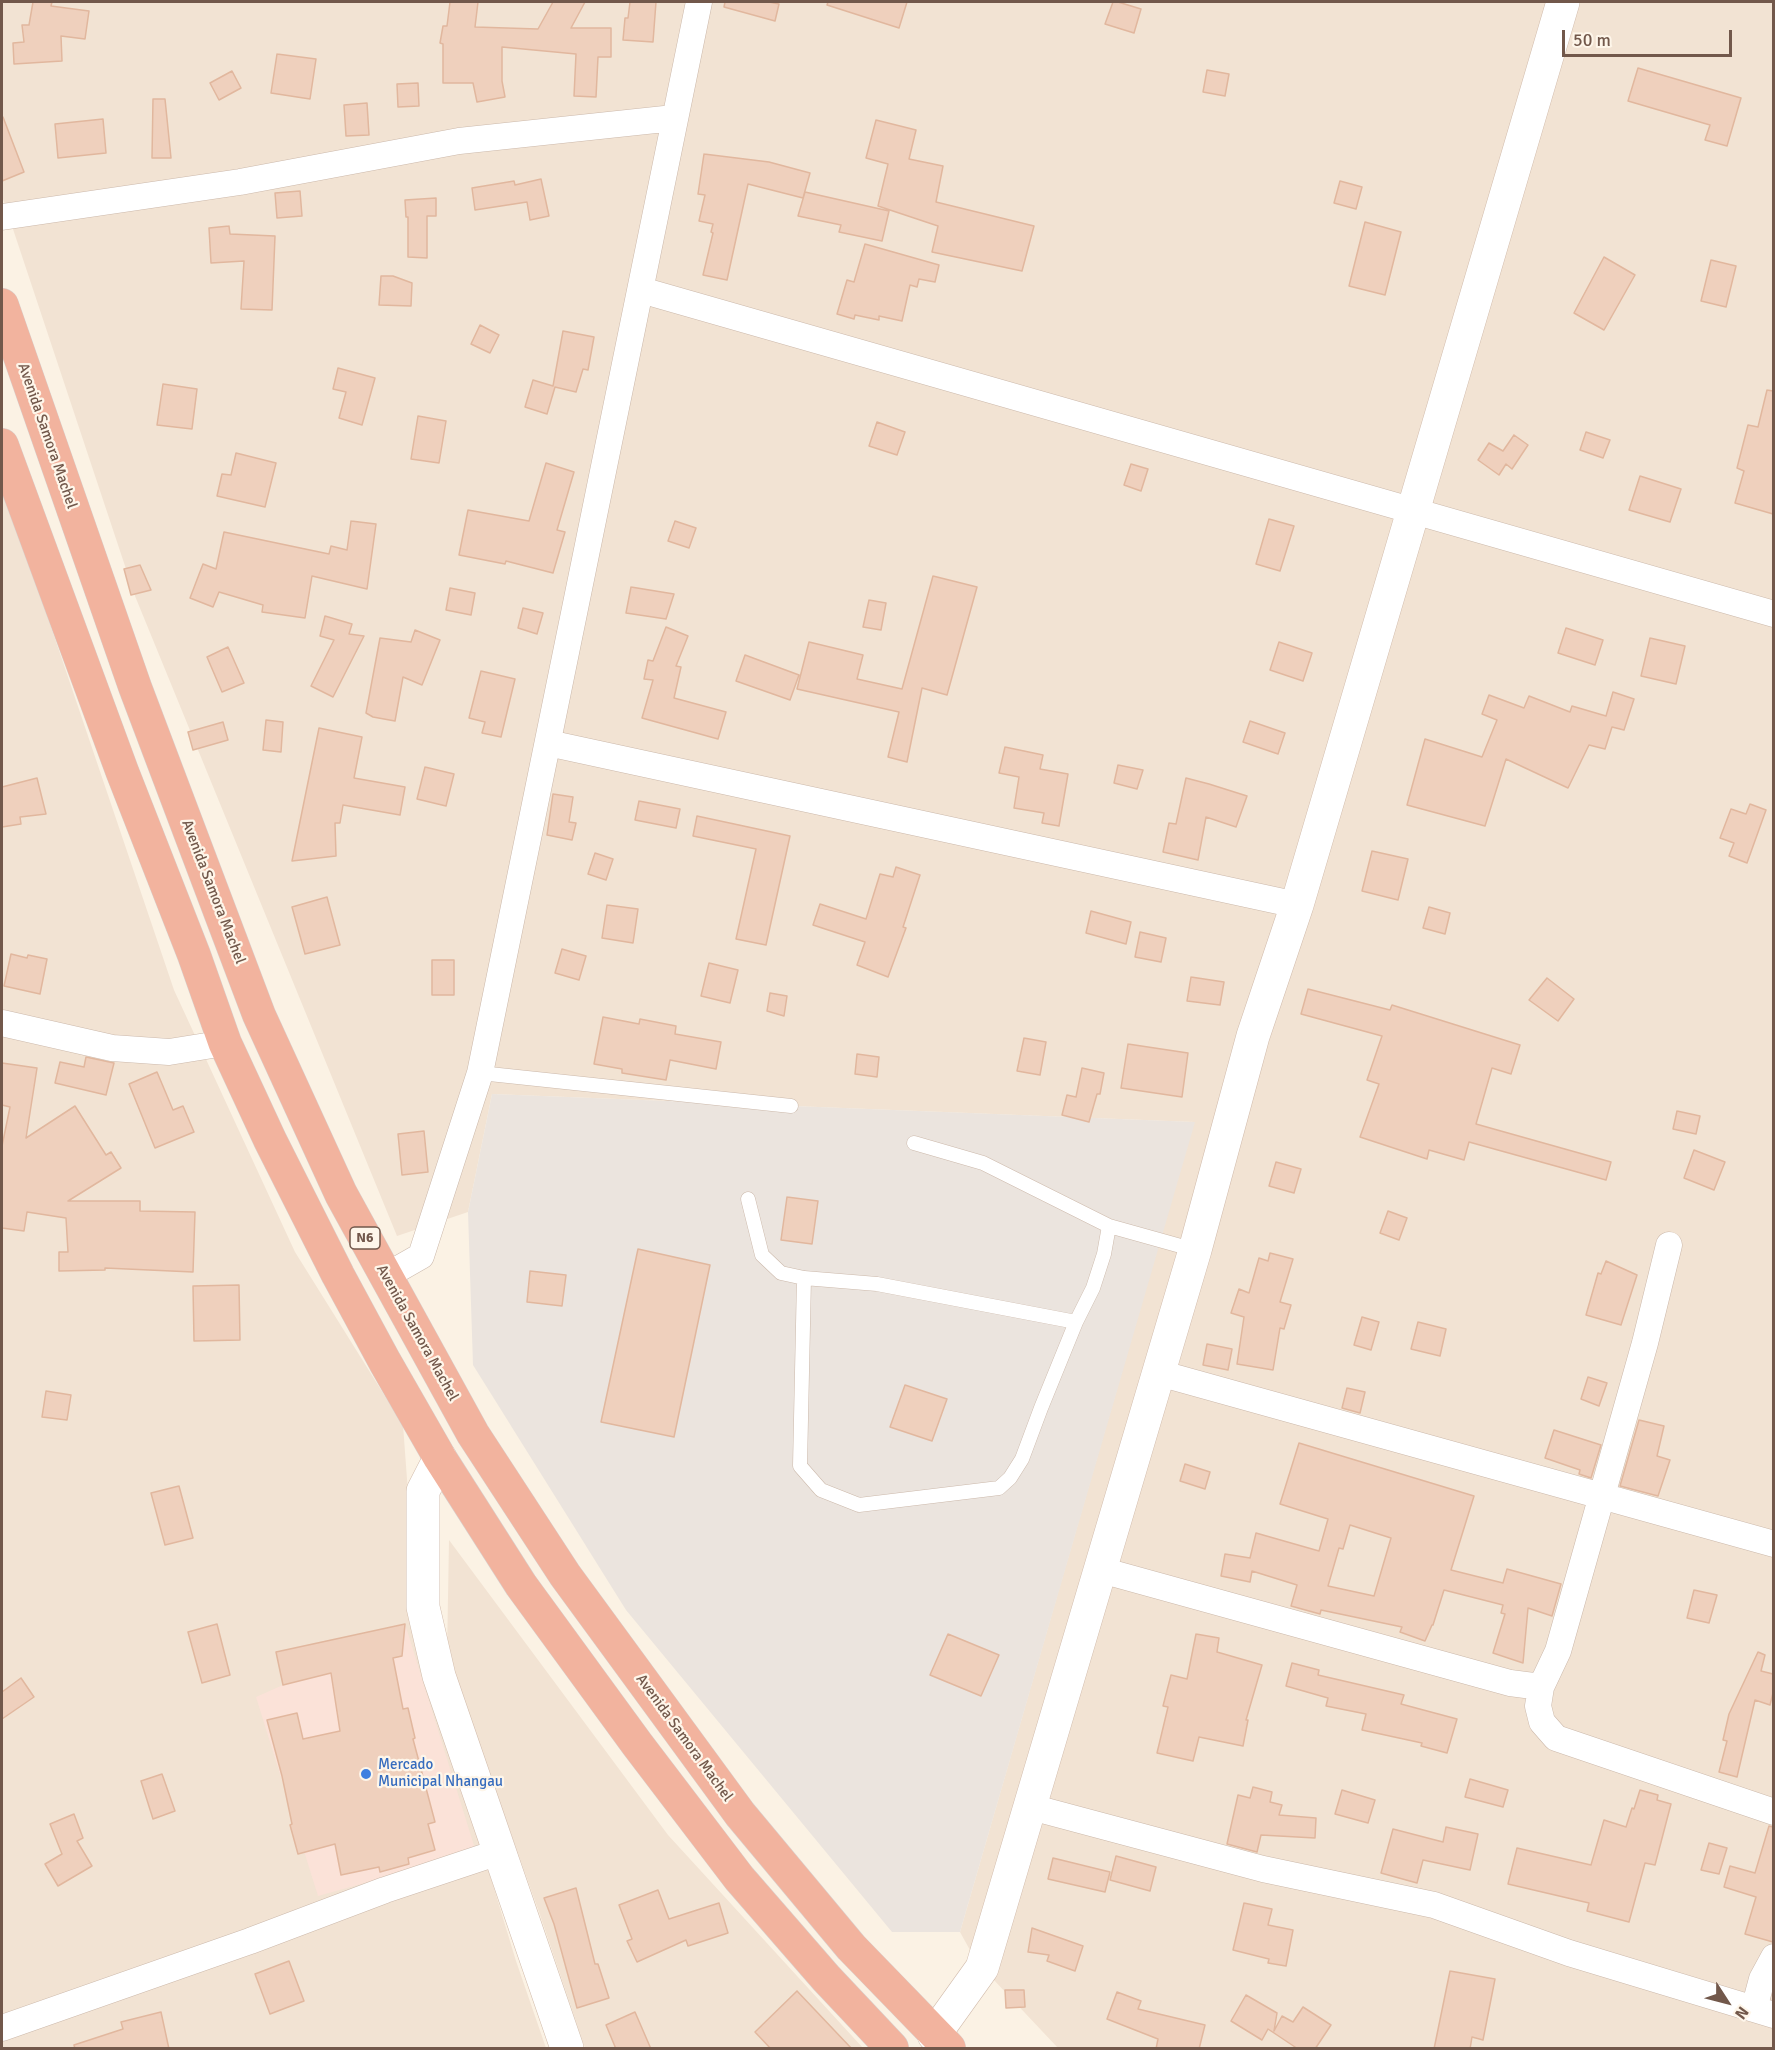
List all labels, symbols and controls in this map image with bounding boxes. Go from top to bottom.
scale bar [1565,18,1734,56]
text: 50 m [1573,29,1611,51]
street label: Avenida Samora Machel [14,361,80,511]
street label: Avenida Samora Machel [177,817,249,967]
road number: N6 [350,1227,380,1249]
street label: Avenida Samora Machel [372,1262,462,1404]
street label: Avenida Samora Machel [632,1671,736,1805]
place label: Mercado Municipal Nhangau [378,1756,503,1791]
marker: Mercado Municipal Nhangau [359,1767,373,1781]
north arrow [1697,1972,1757,2032]
text: N [1730,2002,1753,2023]

